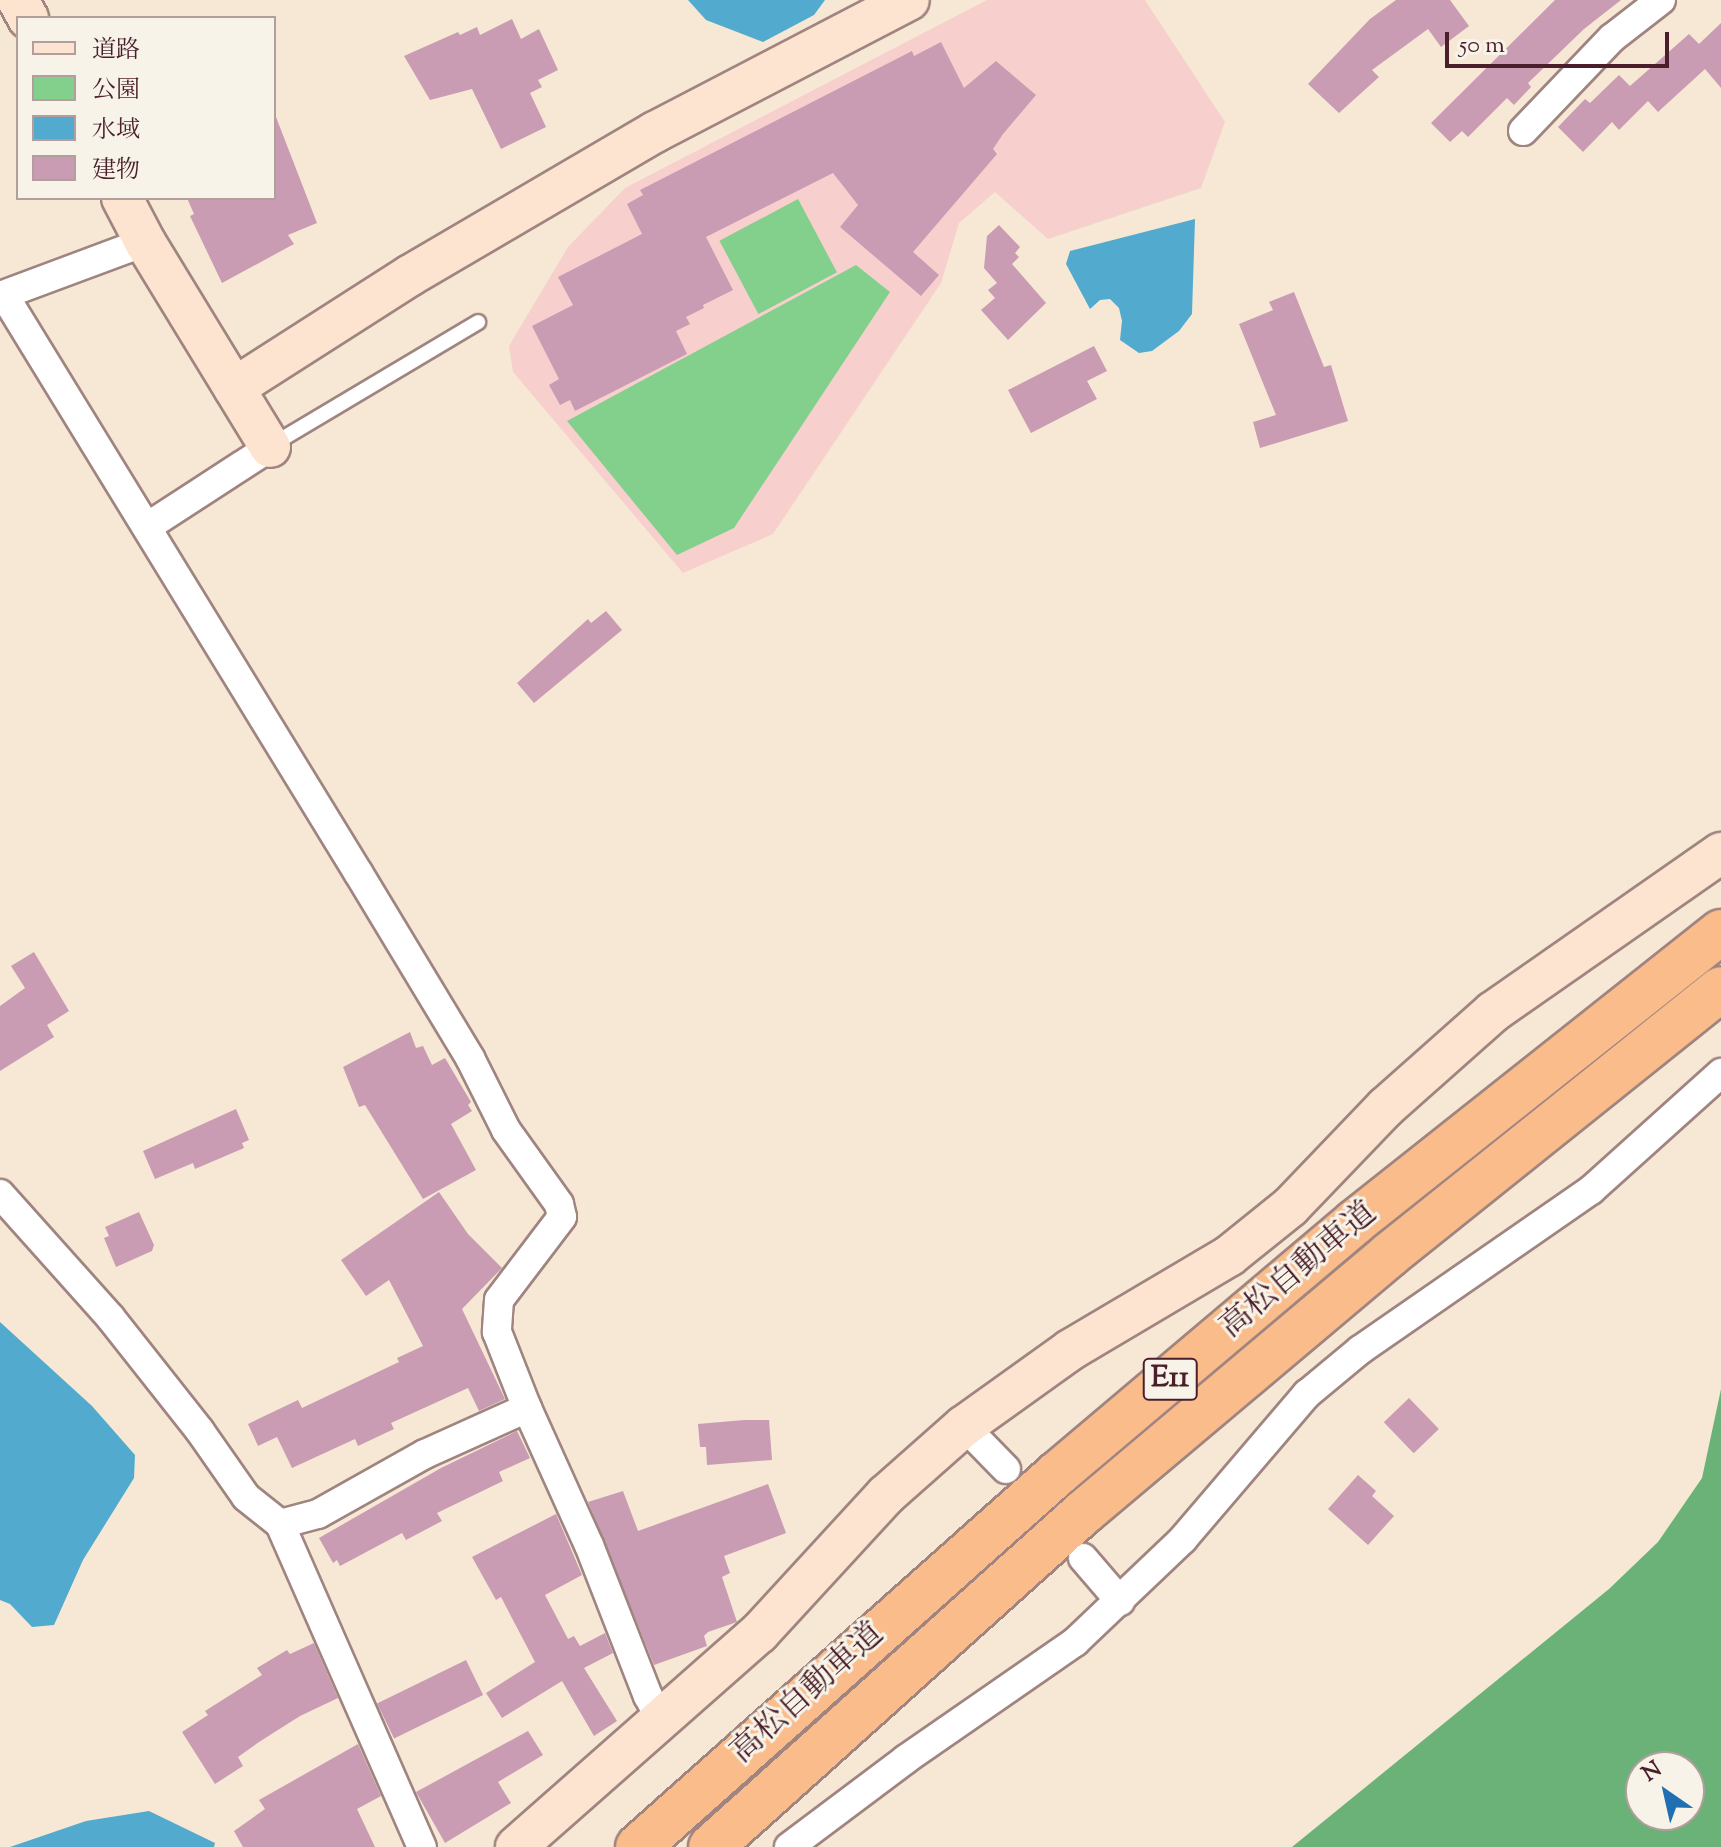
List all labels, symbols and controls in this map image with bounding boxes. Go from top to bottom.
legend [16,16,276,200]
scale bar [1449,16,1673,66]
text: 50 m [1459,29,1505,63]
text: 道路 [92,34,140,68]
text: 公園 [92,74,140,108]
text: 水域 [92,114,140,148]
text: 建物 [92,154,140,188]
street label: 高松自動車道 [1213,1195,1385,1347]
road number: E11 [1142,1353,1198,1405]
street label: 高松自動車道 [724,1615,892,1773]
north arrow [1625,1751,1705,1831]
text: N [1636,1755,1669,1791]

